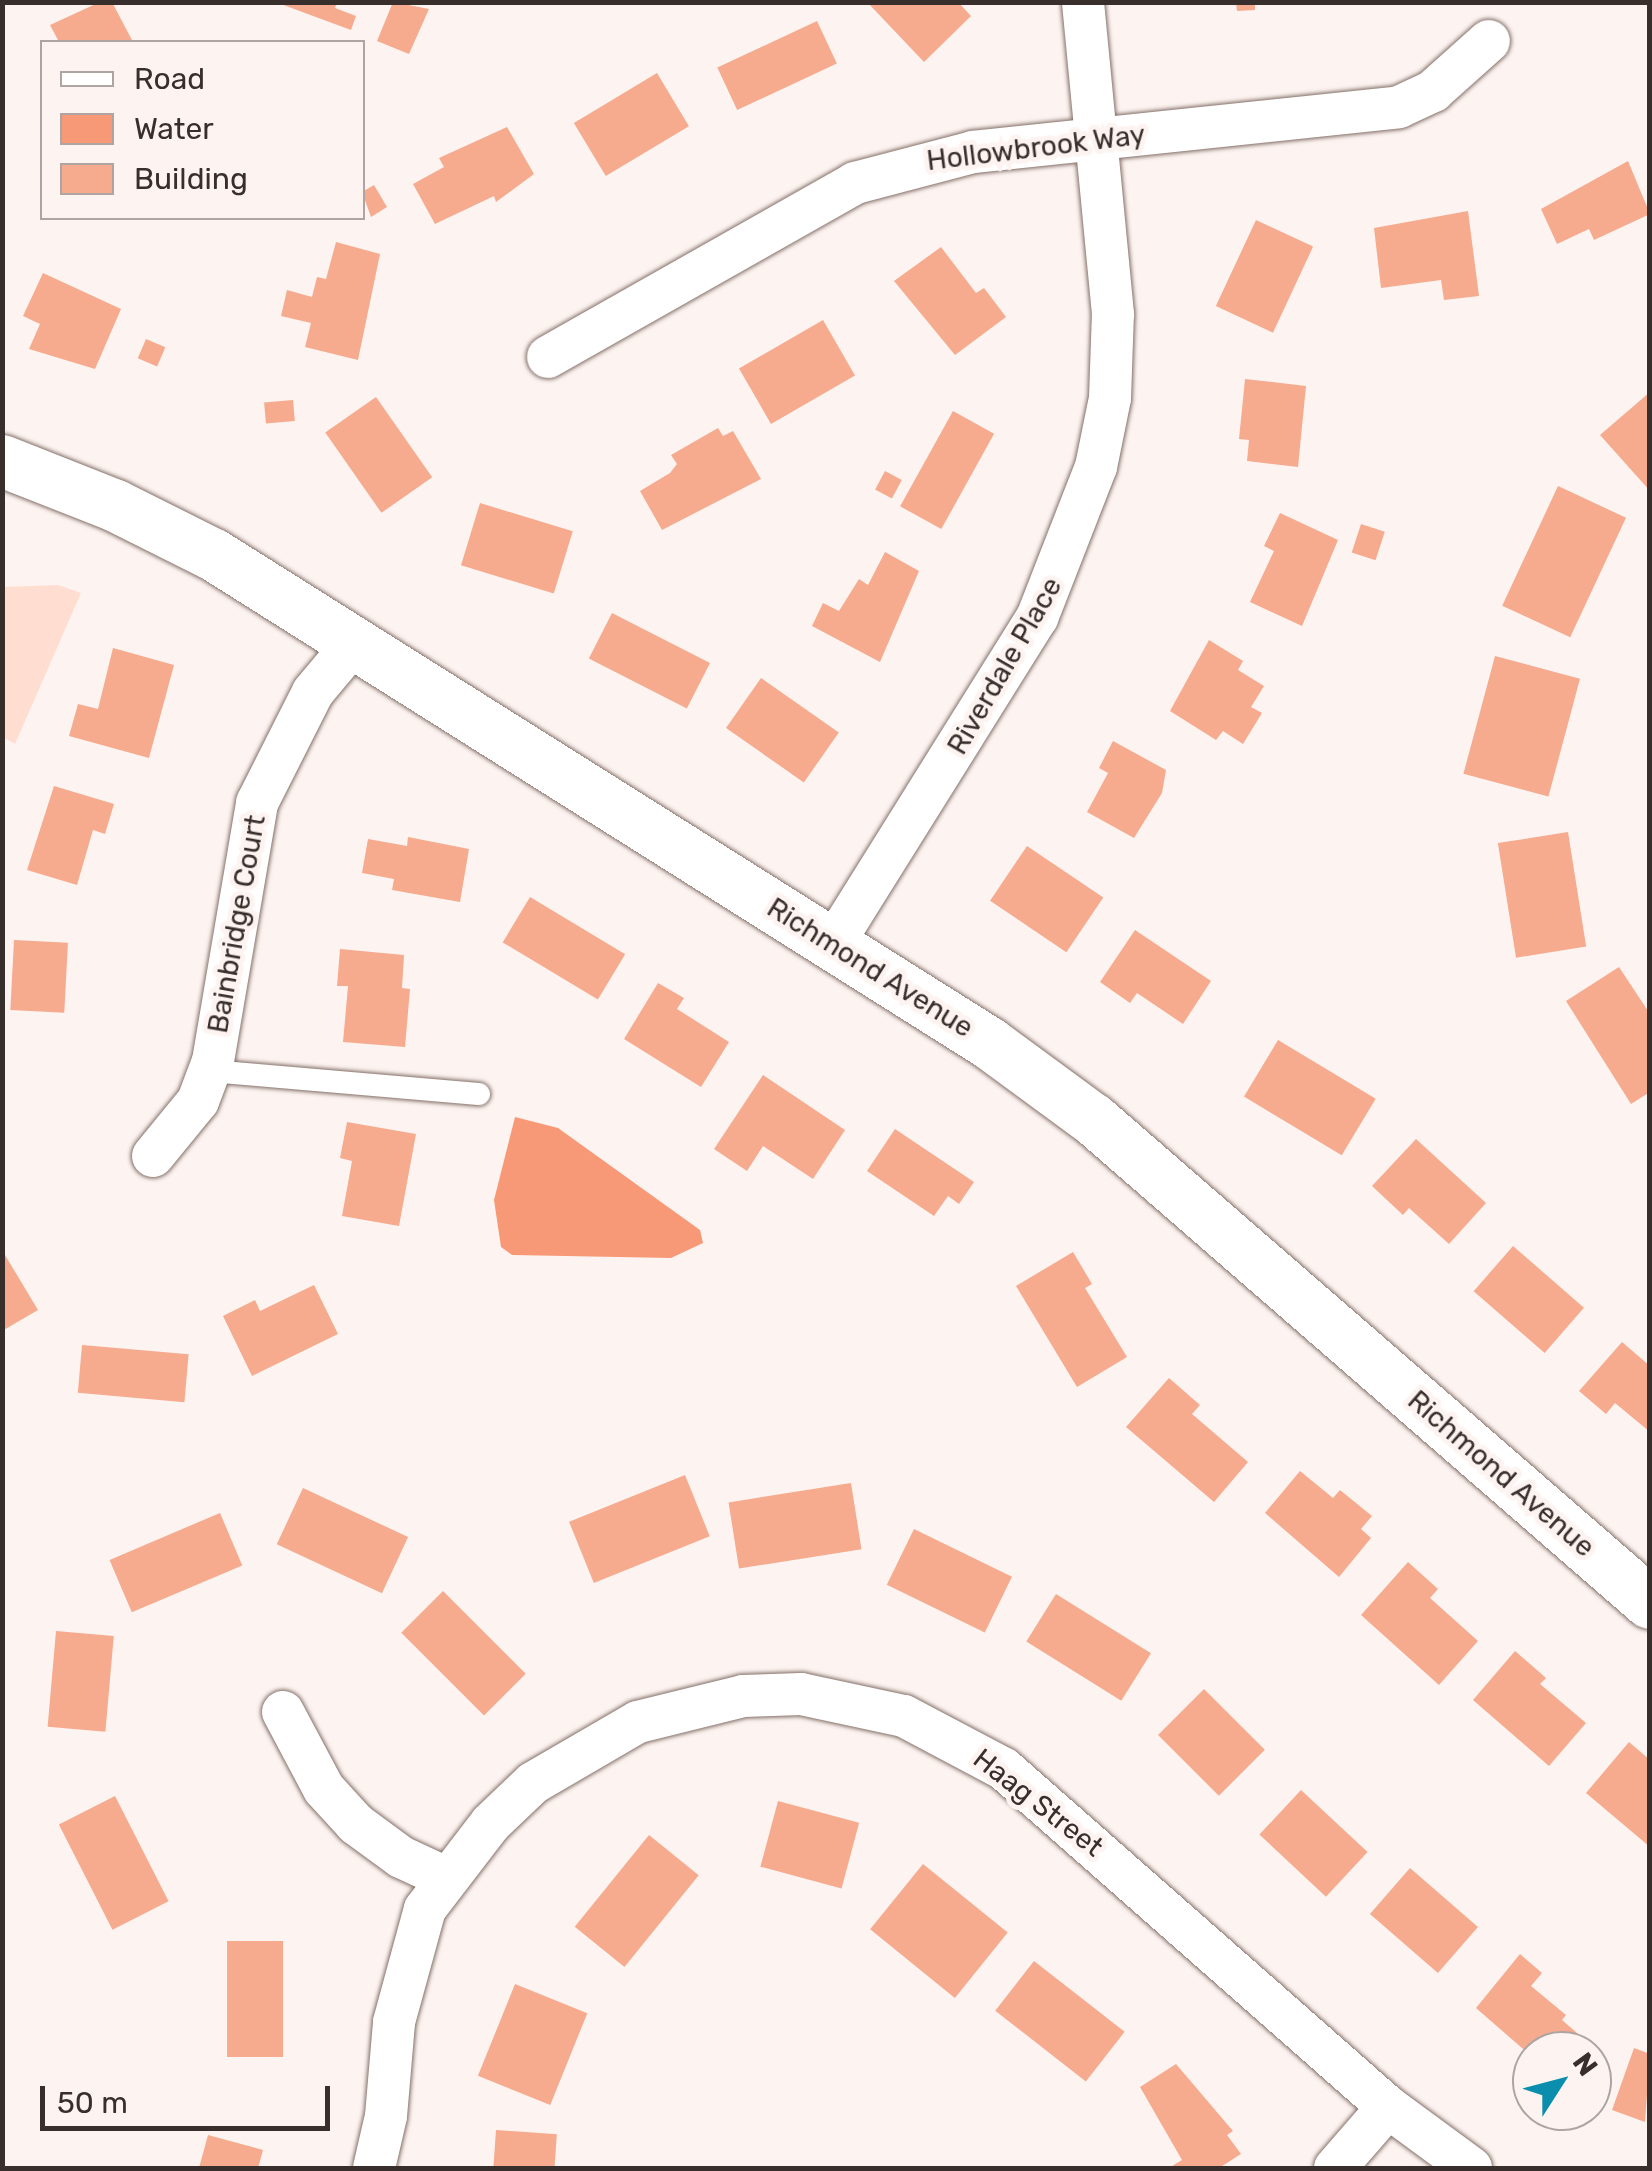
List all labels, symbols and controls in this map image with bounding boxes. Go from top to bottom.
legend [40,40,365,220]
text: Road [134,61,205,97]
text: Water [134,111,214,147]
street label: Hollowbrook Way [924,118,1148,178]
text: Building [134,161,248,197]
street label: Riverdale Place [941,571,1069,761]
street label: Bainbridge Court [201,812,273,1036]
street label: Richmond Avenue [761,891,979,1045]
street label: Richmond Avenue [1400,1384,1602,1564]
street label: Haag Street [966,1742,1110,1864]
north arrow [1512,2031,1612,2131]
text: N [1566,2046,1604,2082]
scale bar [45,2066,335,2128]
text: 50 m [57,2085,128,2121]

